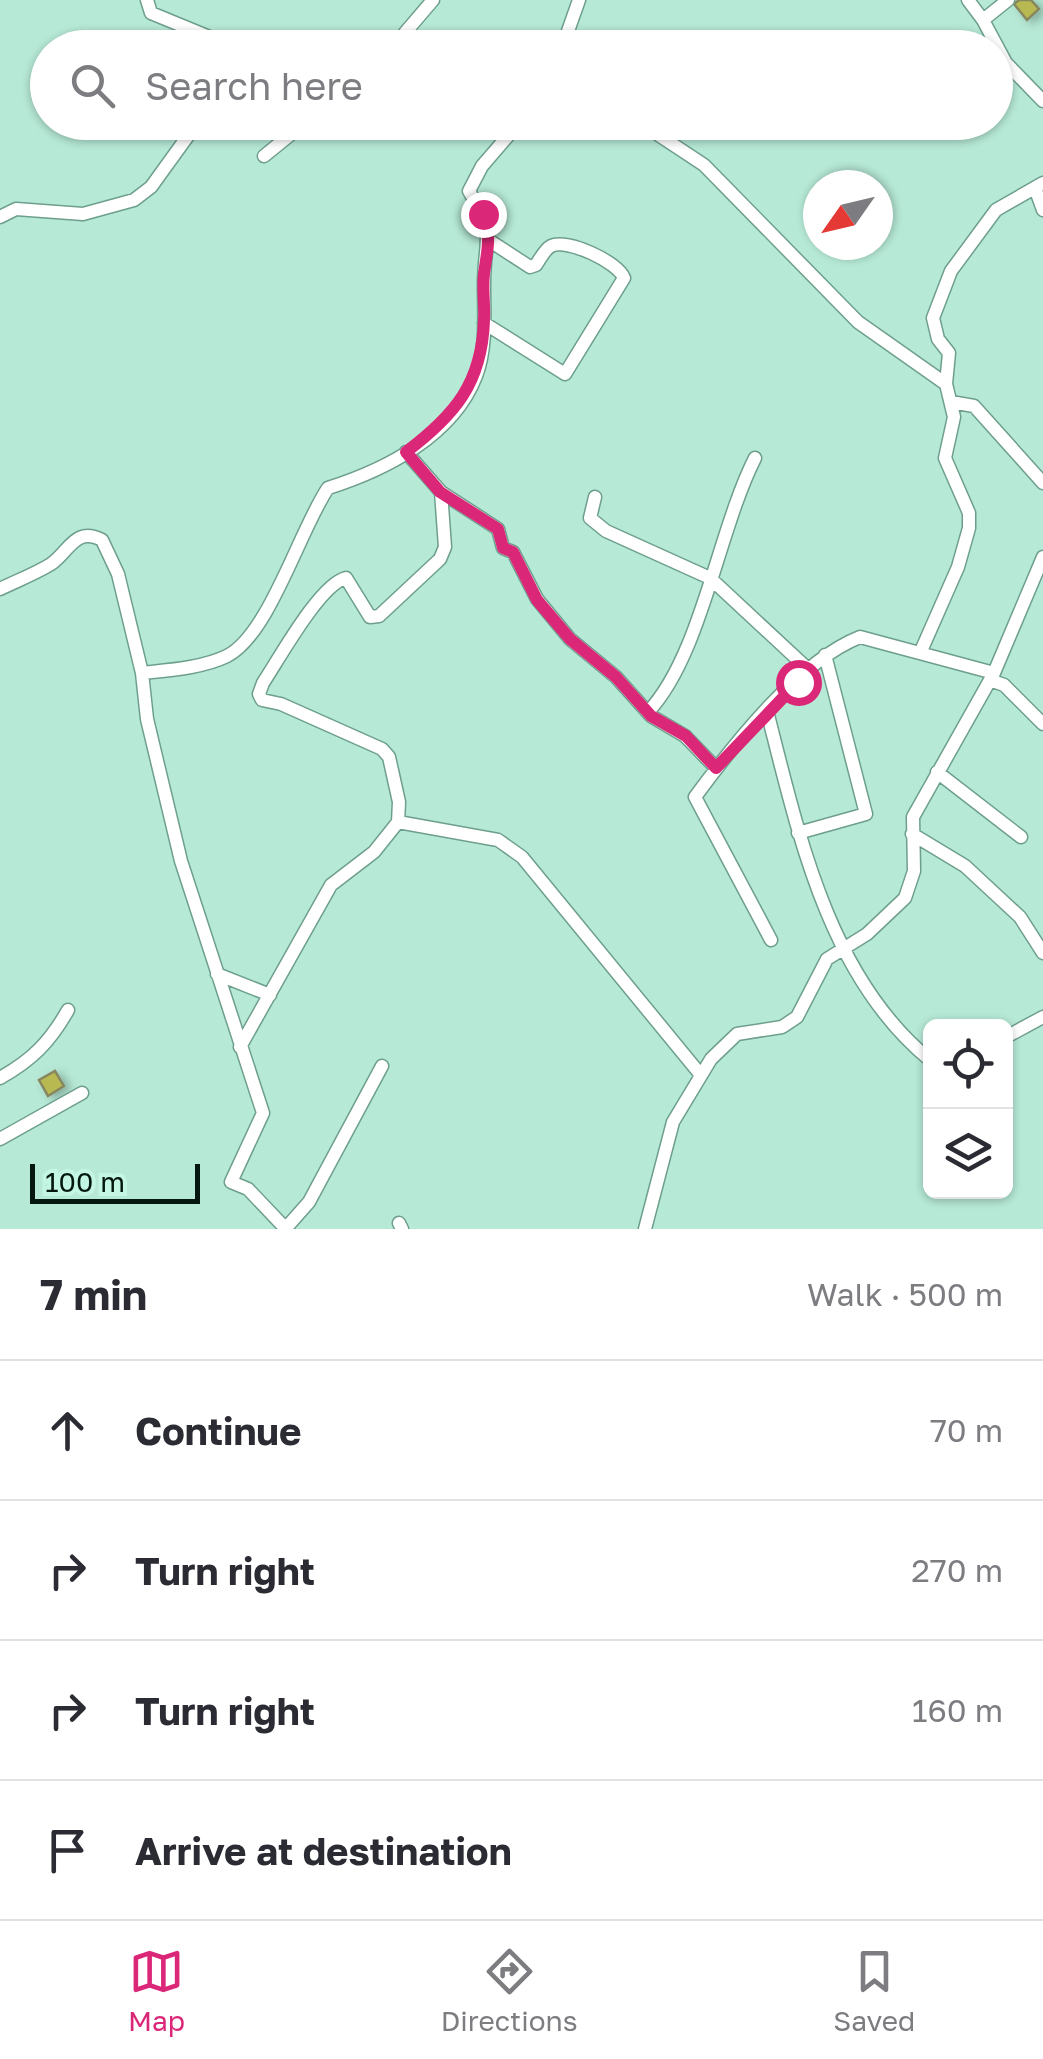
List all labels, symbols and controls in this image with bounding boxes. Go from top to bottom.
search box [30,30,1013,140]
icon: search [65,58,120,113]
text: Search here [145,63,363,108]
north arrow [803,170,893,260]
route end [461,192,507,238]
route start [776,660,822,706]
map controls [923,1019,1013,1199]
button: locate [923,1019,1013,1109]
button: layers [923,1109,1013,1199]
scale bar [30,1159,200,1204]
text: 100 m [45,1165,125,1198]
text: 7 min [40,1269,147,1319]
text: Walk · 500 m [807,1275,1003,1313]
icon: ahead [40,1403,95,1458]
text: Continue [135,1408,301,1453]
text: 70 m [930,1411,1003,1449]
icon: right [40,1543,95,1598]
text: Turn right [135,1548,315,1593]
text: 270 m [911,1551,1003,1589]
icon: right [40,1683,95,1738]
text: Turn right [135,1688,315,1733]
text: 160 m [912,1691,1003,1729]
icon: arrive [40,1823,95,1878]
text: Arrive at destination [135,1828,512,1873]
tab: Map [128,1944,185,2037]
tab: Directions [441,1944,578,2037]
tab: Saved [833,1944,915,2037]

